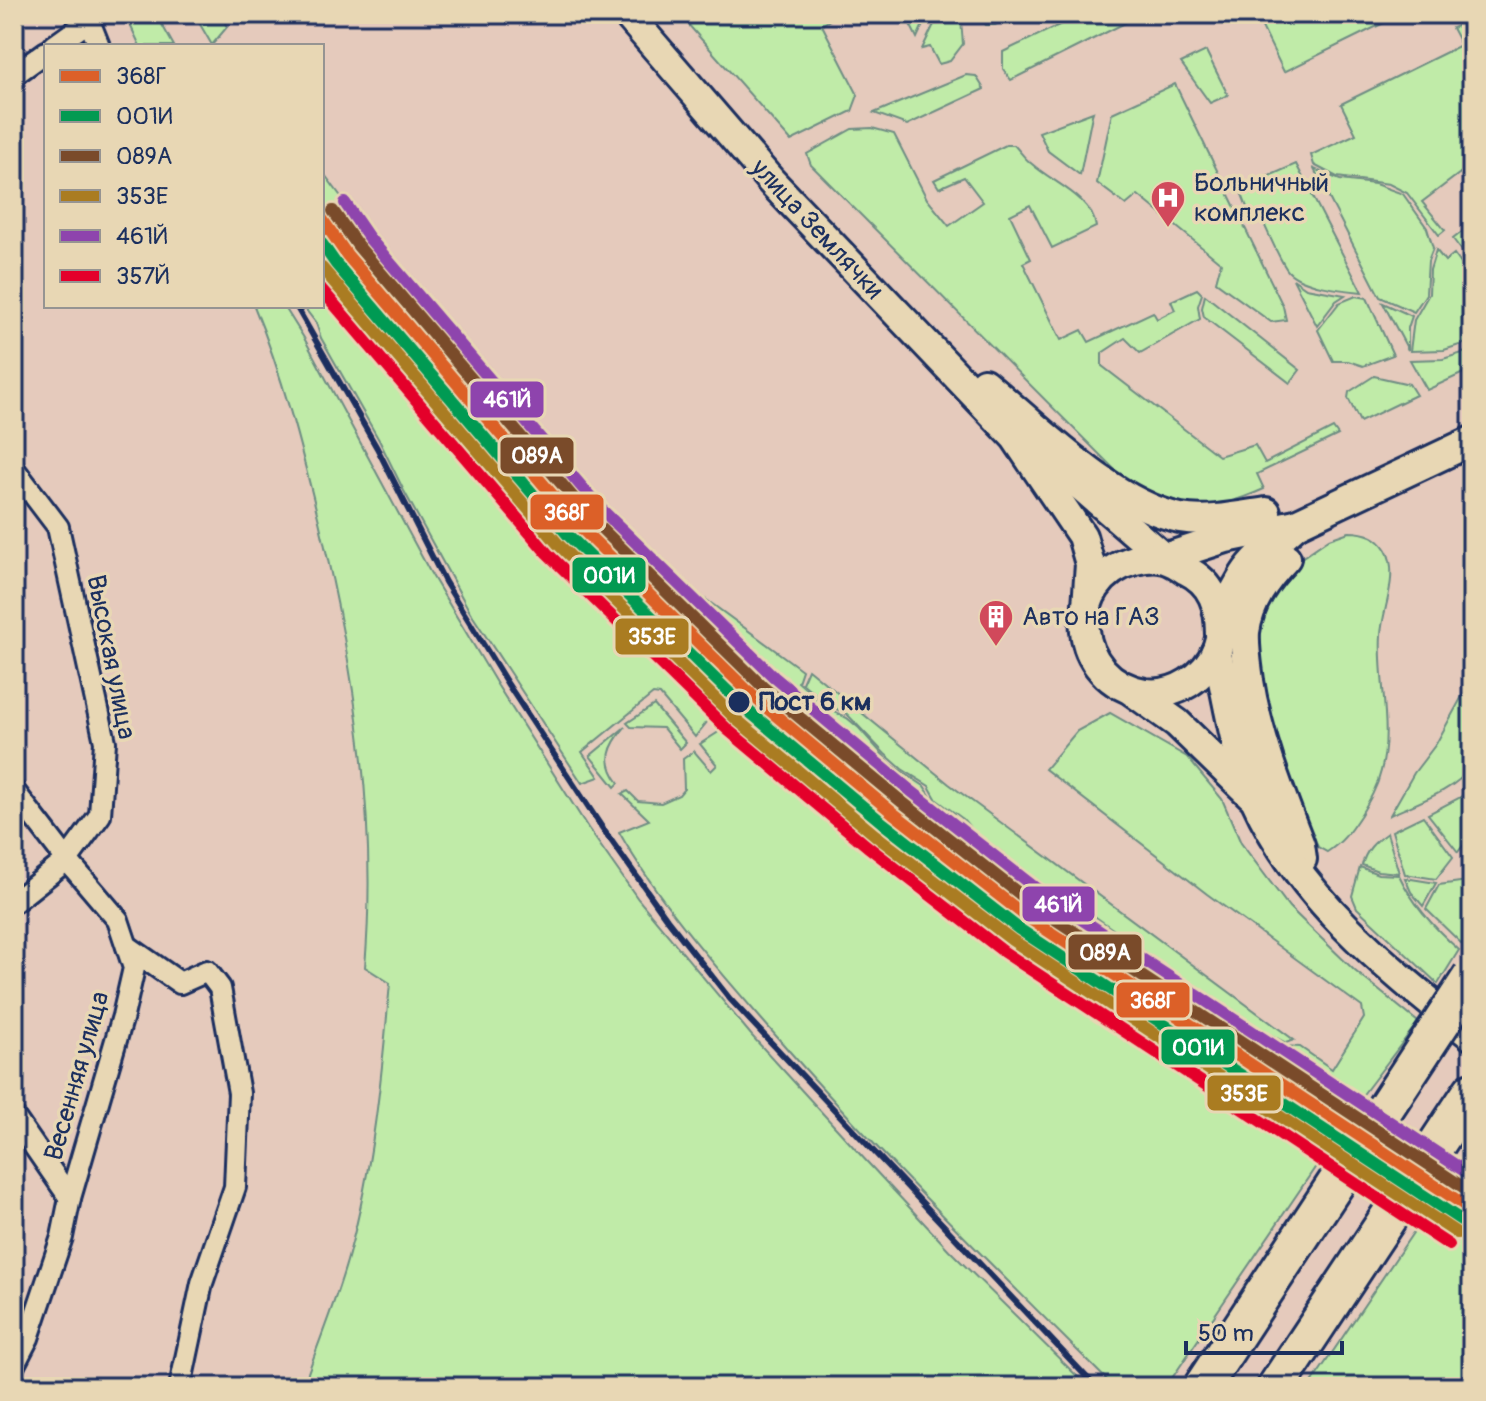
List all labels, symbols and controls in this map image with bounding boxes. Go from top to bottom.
legend [44,44,324,308]
text: 368Г [116,62,167,91]
text: 001И [116,102,173,131]
text: 089А [116,142,172,171]
street label: улица Землячки [743,152,890,306]
place label: Больничный комплекс [1194,167,1329,229]
hospital icon: Больничный комплекс [1149,179,1187,229]
text: 353Е [116,182,168,211]
text: 461Й [116,222,168,251]
text: 357Й [116,262,170,291]
line badge: 461Й [469,380,545,419]
text: 461Й [483,386,531,414]
line badge: 089А [499,436,575,475]
text: 089А [511,442,564,470]
line badge: 368Г [529,493,605,531]
text: 368Г [544,499,590,527]
line badge: 001И [571,556,647,594]
text: 001И [583,562,635,590]
street label: Высокая улица [79,572,143,742]
building icon: Авто на ГАЗ [977,598,1015,648]
place label: Авто на ГАЗ [1022,601,1160,633]
line badge: 353Е [614,617,690,656]
text: 353Е [628,623,677,651]
place label: Пост 6 км [759,686,871,718]
marker: Пост 6 км [726,689,752,715]
line badge: 461Й [1021,885,1096,923]
text: 461Й [1034,891,1082,919]
line badge: 089А [1067,933,1143,971]
text: 089А [1079,939,1132,967]
line badge: 368Г [1115,981,1191,1019]
text: 368Г [1130,987,1176,1015]
street label: Весенняя улица [38,988,116,1164]
line badge: 001И [1160,1028,1236,1066]
text: 001И [1172,1034,1224,1062]
line badge: 353Е [1206,1074,1282,1112]
text: 353Е [1220,1080,1269,1108]
scale bar [1186,1305,1342,1355]
text: 50 m [1198,1319,1254,1348]

